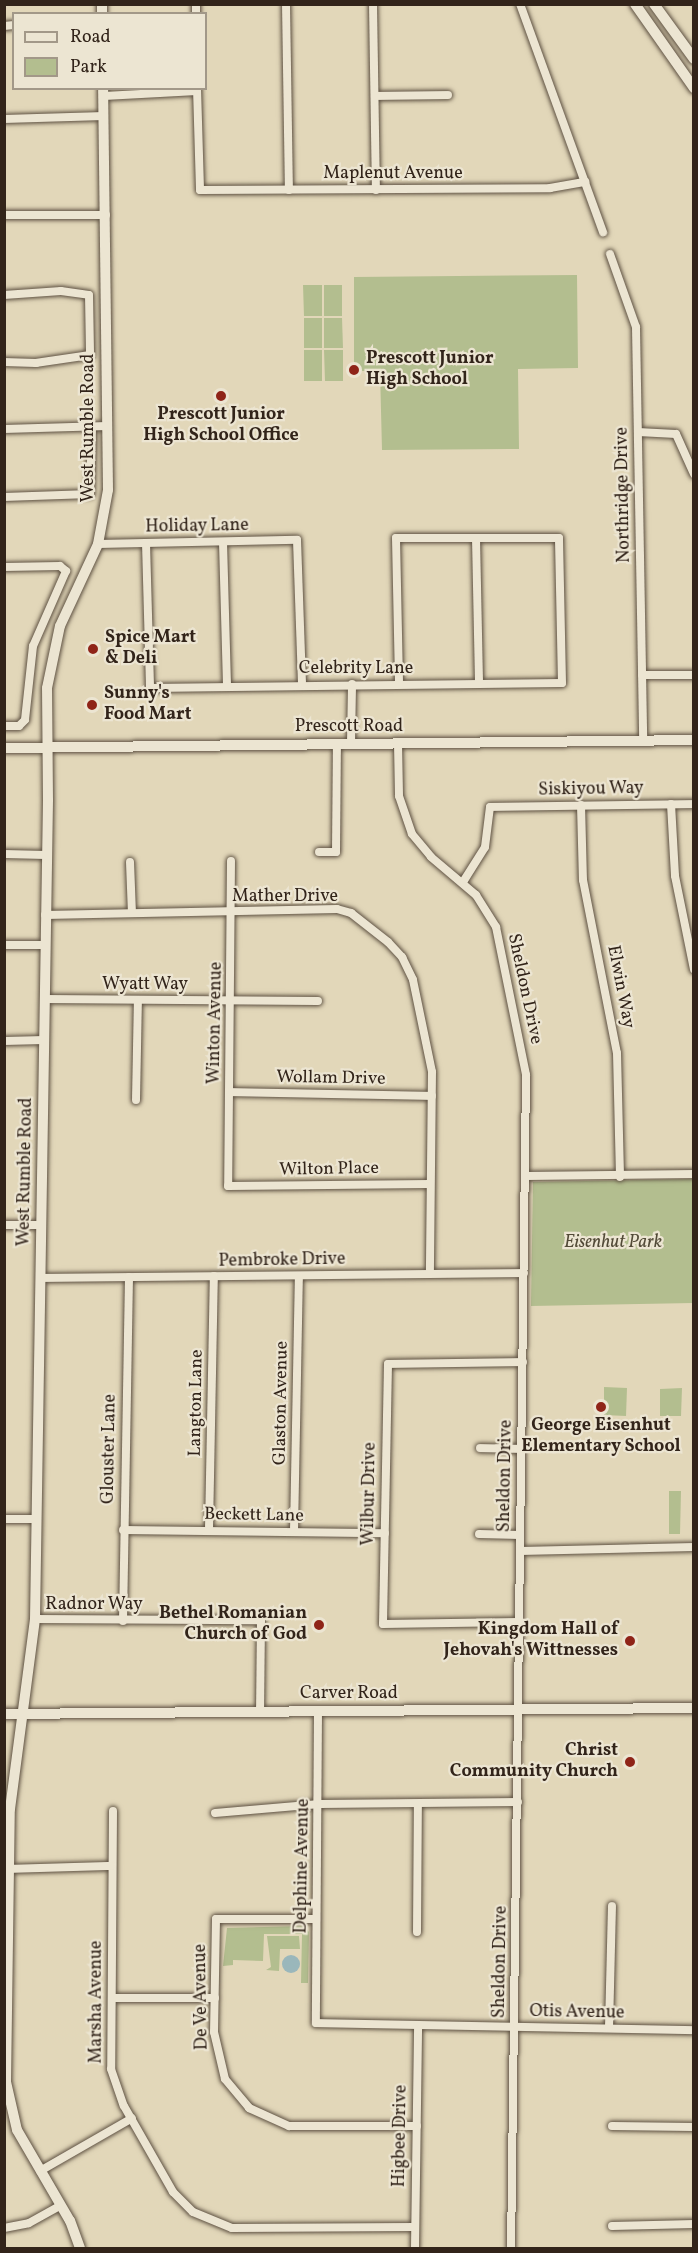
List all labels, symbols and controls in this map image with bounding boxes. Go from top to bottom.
legend [12,12,207,90]
text: Road [70,25,111,50]
text: Park [70,55,107,80]
street label: Maplenut Avenue [323,163,463,185]
place label: Prescott Junior High School [366,349,493,392]
street label: West Rumble Road [78,354,100,502]
marker: Prescott Junior High School [347,363,361,377]
marker: Prescott Junior High School Office [214,389,228,403]
place label: Prescott Junior High School Office [143,405,299,448]
street label: Northridge Drive [612,427,636,563]
street label: Holiday Lane [145,515,249,539]
place label: Spice Mart & Deli [105,628,196,670]
marker: Spice Mart & Deli [86,642,100,656]
street label: Celebrity Lane [299,658,413,680]
place label: Sunny's Food Mart [104,684,191,726]
marker: Sunny's Food Mart [85,698,99,712]
street label: Prescott Road [295,716,403,738]
street label: Siskiyou Way [538,778,644,802]
street label: Mather Drive [232,886,338,908]
street label: Sheldon Drive [502,932,546,1046]
street label: Elwin Way [601,943,639,1031]
street label: Winton Avenue [204,962,228,1084]
street label: Wyatt Way [102,974,188,996]
street label: Wollam Drive [276,1067,386,1091]
street label: West Rumble Road [14,1097,38,1247]
street label: Wilton Place [279,1158,379,1182]
park label: Eisenhut Park [564,1232,662,1254]
street label: Pembroke Drive [218,1249,346,1273]
street label: Glaston Avenue [270,1341,294,1465]
street label: Langton Lane [185,1349,209,1457]
street label: Glouster Lane [98,1394,122,1504]
marker: George Eisenhut Elementary School [594,1400,608,1414]
place label: George Eisenhut Elementary School [521,1416,681,1458]
street label: Sheldon Drive [494,1420,518,1532]
street label: Wilbur Drive [358,1442,382,1546]
street label: Beckett Lane [204,1504,304,1528]
street label: Radnor Way [45,1594,143,1616]
place label: Bethel Romanian Church of God [159,1604,307,1646]
marker: Bethel Romanian Church of God [312,1618,326,1632]
place label: Kingdom Hall of Jehovah's Wittnesses [443,1620,618,1662]
marker: Kingdom Hall of Jehovah's Wittnesses [623,1634,637,1648]
street label: Carver Road [300,1683,398,1705]
place label: Christ Community Church [450,1741,618,1784]
marker: Christ Community Church [623,1755,637,1769]
street label: Delphine Avenue [291,1798,315,1934]
street label: Sheldon Drive [489,1906,513,2018]
street label: Marsha Avenue [86,1940,108,2064]
street label: De Ve Avenue [190,1943,214,2051]
street label: Otis Avenue [529,2001,625,2025]
street label: Higbee Drive [389,2085,413,2187]

